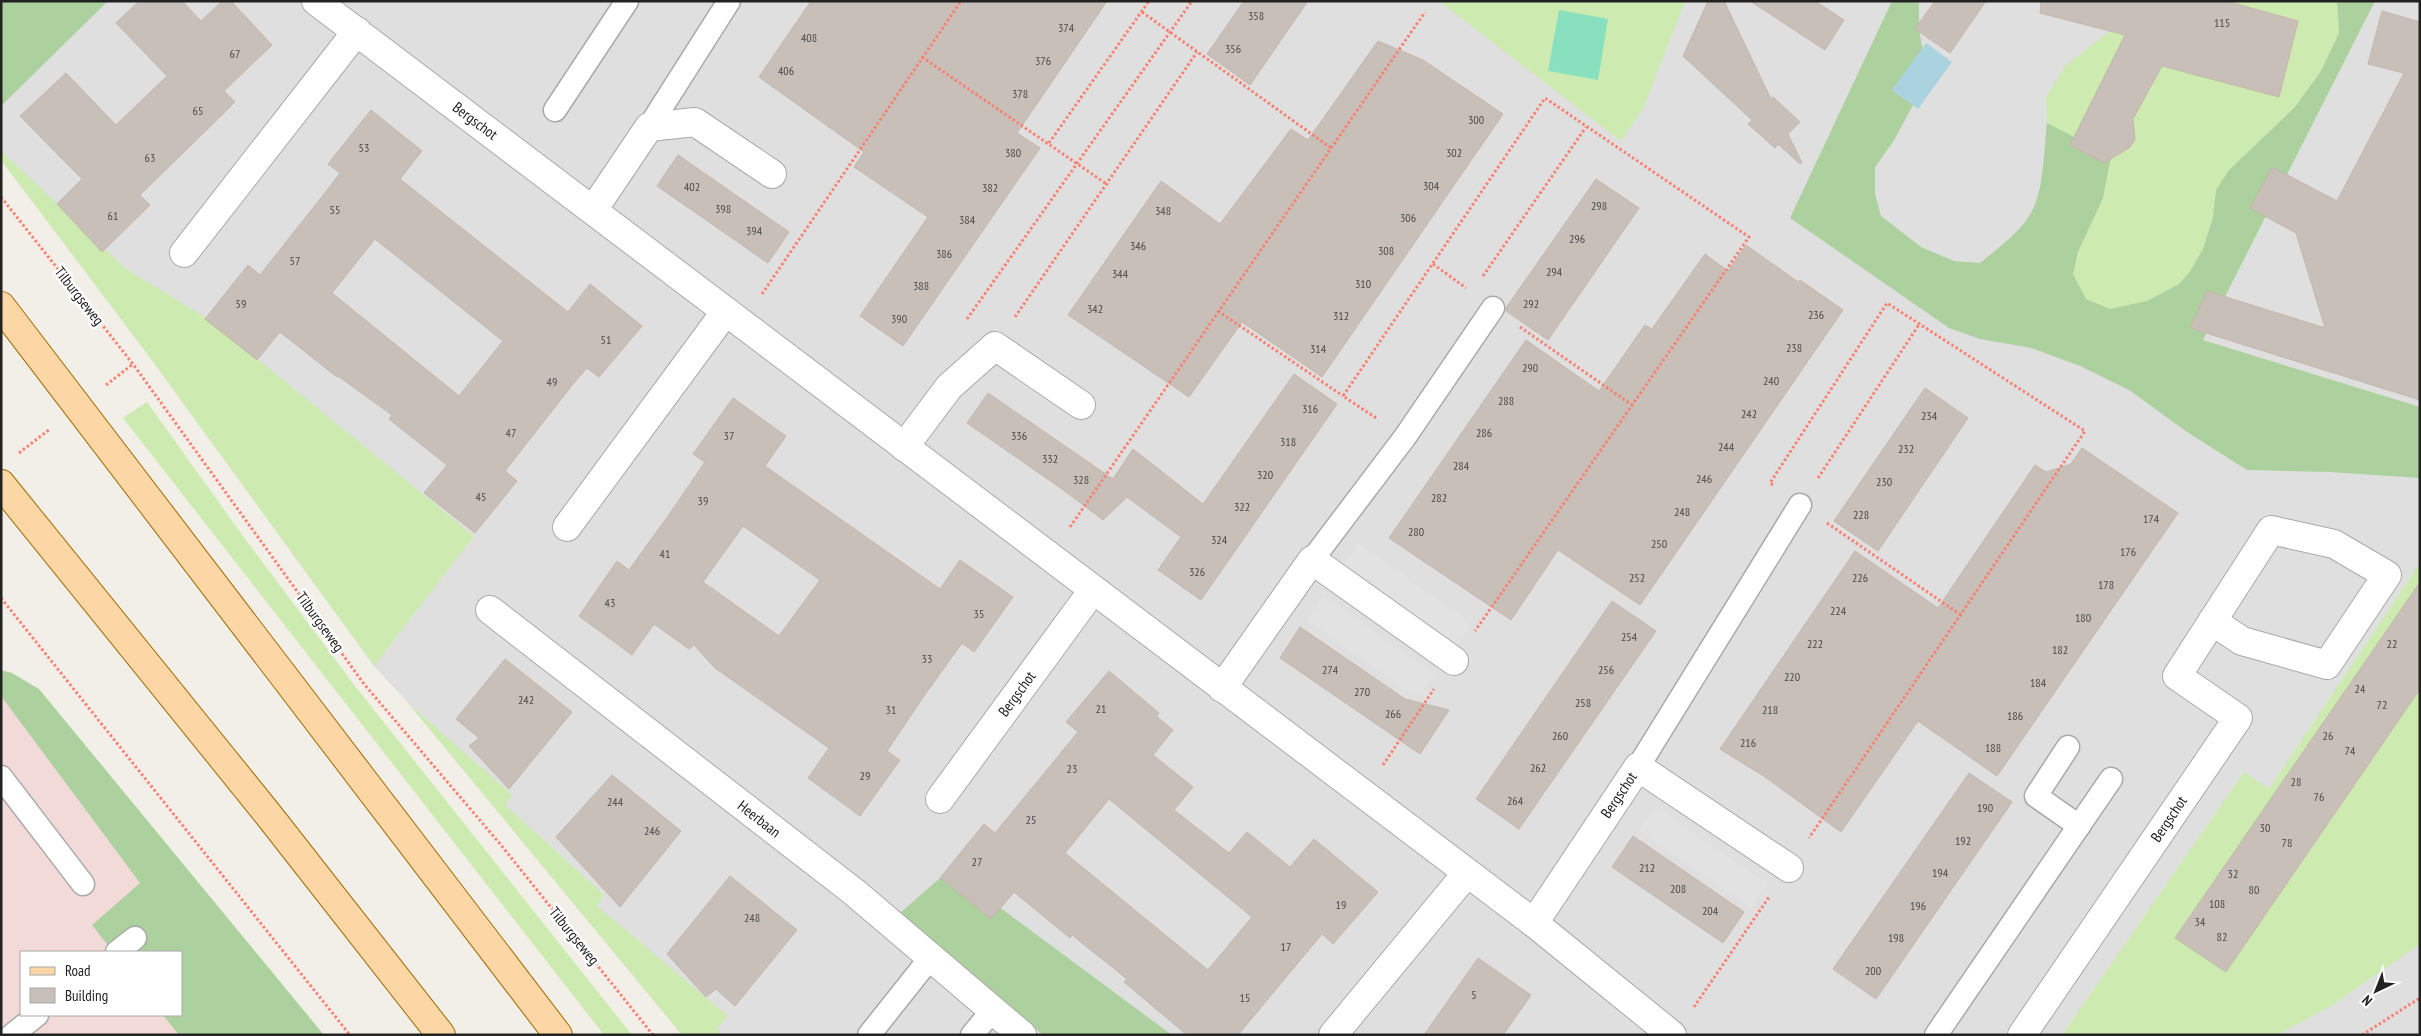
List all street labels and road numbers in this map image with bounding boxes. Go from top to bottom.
street label: Bergschot [449,98,502,144]
street label: Tilburgseweg [51,262,108,329]
street label: Tilburgseweg [292,588,349,655]
street label: Bergschot [994,667,1039,720]
street label: Bergschot [1596,768,1641,821]
street label: Bergschot [2146,792,2191,845]
street label: Heerbaan [734,796,785,841]
street label: Tilburgseweg [545,903,604,969]

